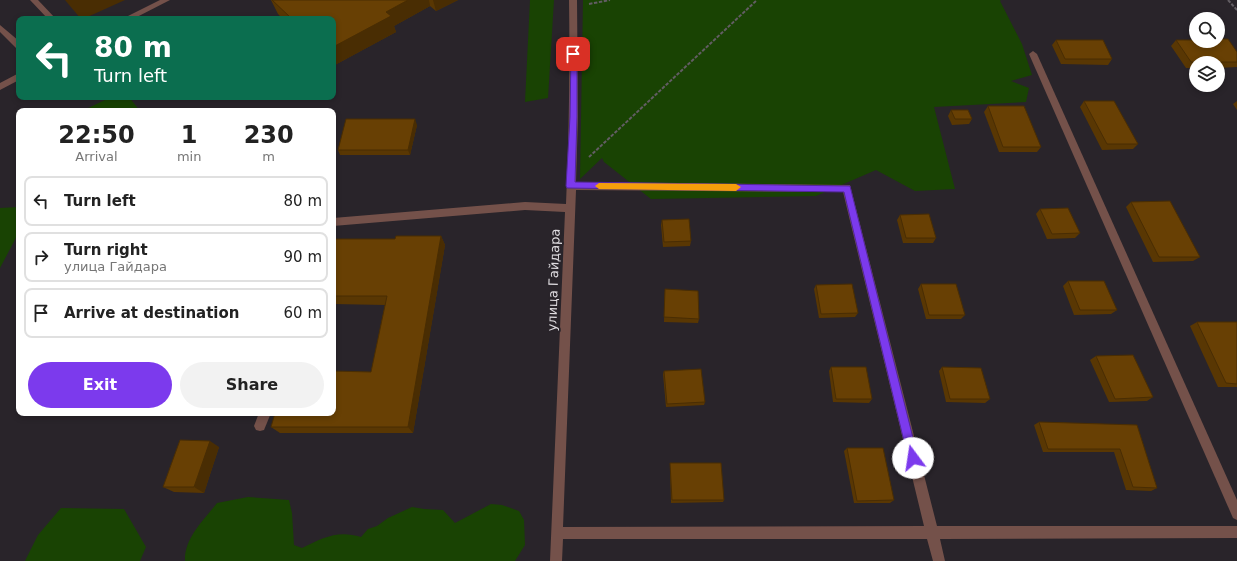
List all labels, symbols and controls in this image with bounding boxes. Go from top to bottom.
map controls [1189,12,1225,92]
button: search [1189,12,1225,48]
text: 80 m [94,31,172,64]
icon: left [28,32,80,84]
pin [556,37,590,71]
icon: arrive [562,43,584,65]
button: layers [1189,56,1225,92]
text: Turn left [94,65,167,86]
text: 22:50 [58,121,135,149]
text: 1 [181,121,197,149]
text: 230 [244,121,294,149]
text: Arrival [75,149,118,164]
text: min [177,149,201,164]
text: m [262,149,275,164]
icon: left [30,190,52,212]
text: Turn left [64,192,136,210]
text: 80 m [284,192,322,210]
street label: улица Гайдара [544,228,563,332]
text: Turn right [64,241,148,259]
icon: right [30,246,52,268]
text: 90 m [284,248,322,266]
text: улица Гайдара [64,259,167,274]
icon: arrive [30,302,52,324]
text: Arrive at destination [64,304,239,322]
text: 60 m [284,304,322,322]
button: Exit [28,362,172,408]
button: Share [180,362,324,408]
position arrow [892,437,934,479]

